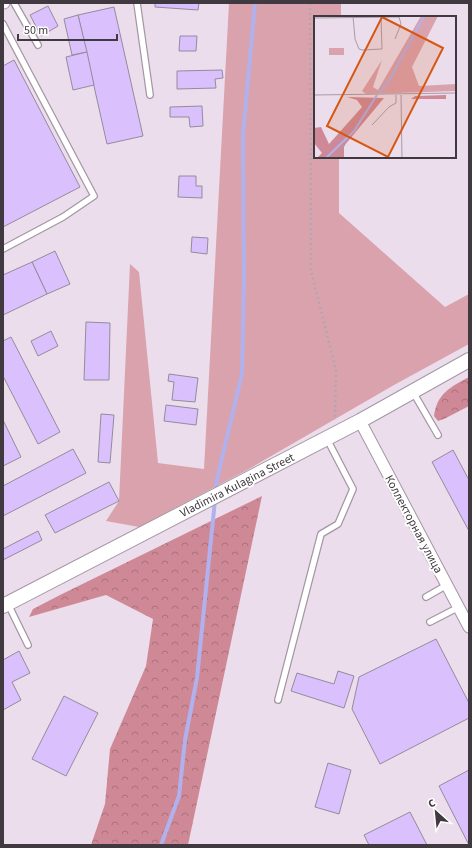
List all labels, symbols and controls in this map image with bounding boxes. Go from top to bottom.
scale bar [18,16,117,42]
inset map [314,16,456,158]
text: 50 m [24,22,48,39]
street label: Vladimira Kulagina Street [177,449,297,522]
street label: Коллекторная улица [380,472,447,576]
north arrow [416,792,456,832]
text: С [425,795,438,812]

